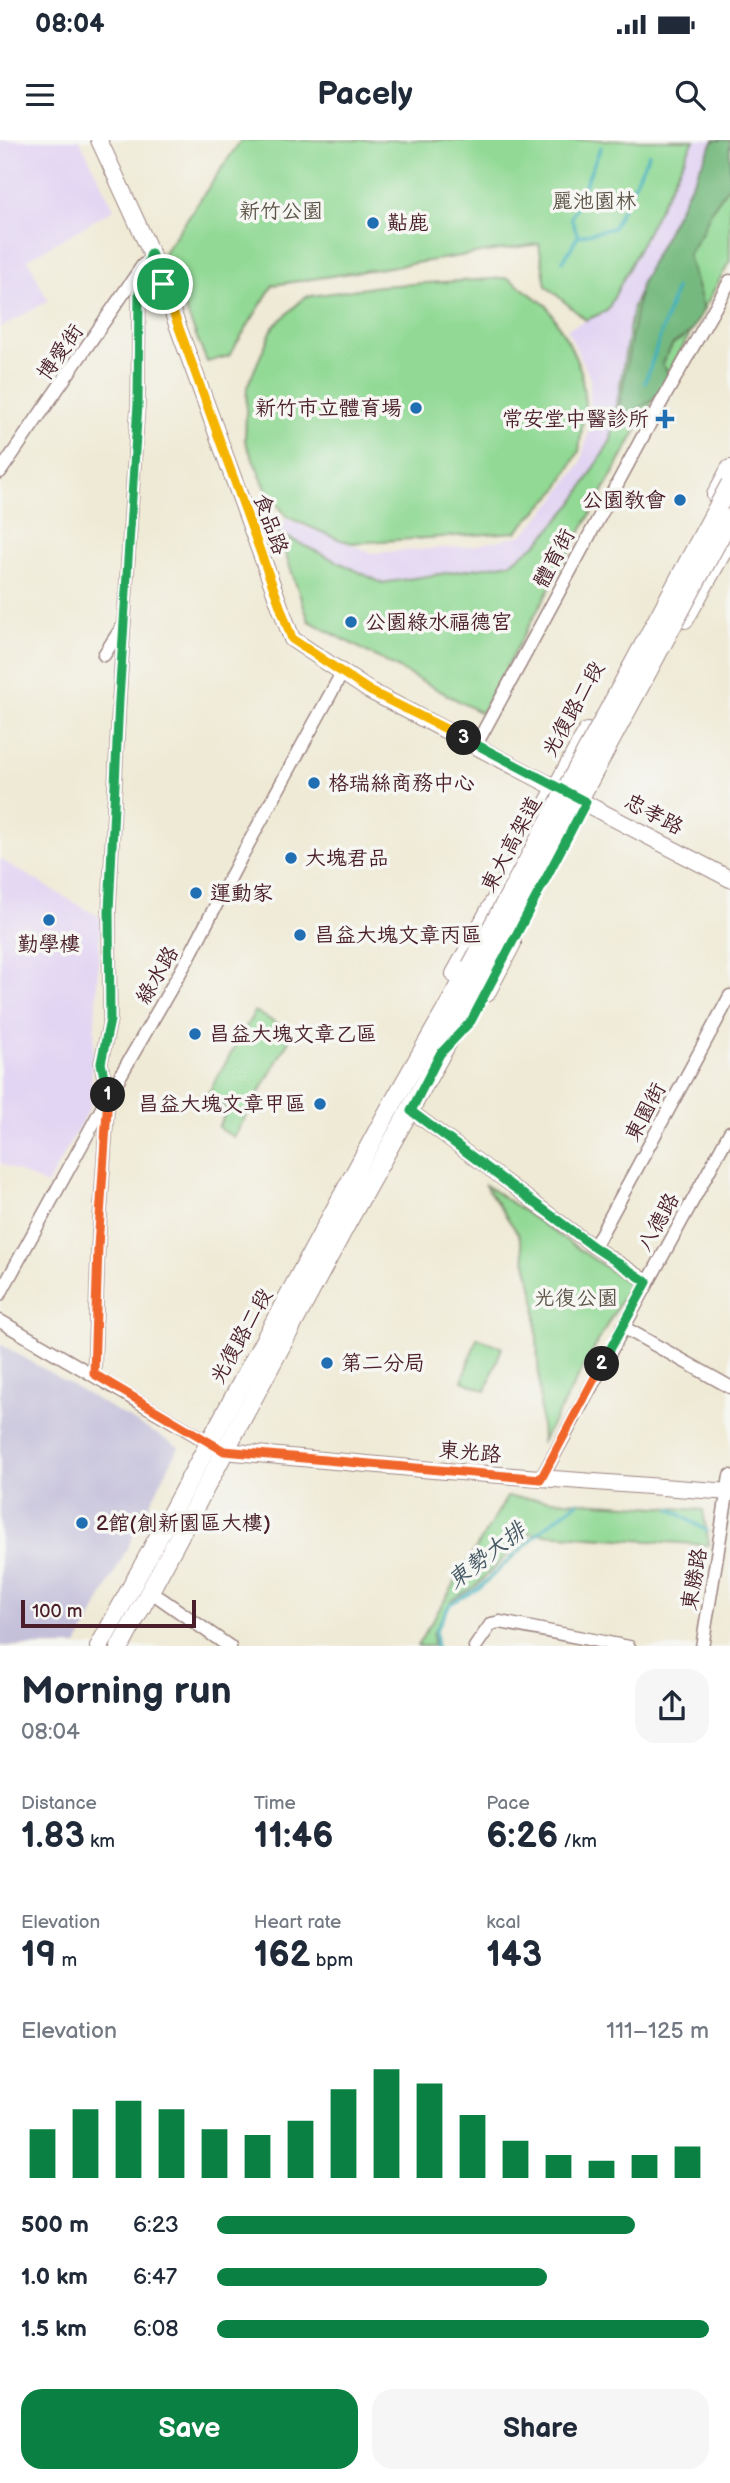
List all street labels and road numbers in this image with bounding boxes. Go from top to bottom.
street label: 博愛街 [32,319,89,385]
street label: 食品路 [248,490,293,558]
street label: 體育街 [529,525,580,592]
street label: 光復路二段 [537,657,610,761]
street label: 忠孝路 [620,789,687,840]
street label: 東大高架道 [476,792,547,896]
street label: 綠水路 [131,942,184,1009]
street label: 東園街 [620,1079,671,1146]
street label: 八德路 [632,1189,685,1256]
street label: 光復路二段 [205,1284,278,1388]
street label: 東光路 [437,1437,502,1468]
street label: 東勝路 [677,1546,712,1612]

